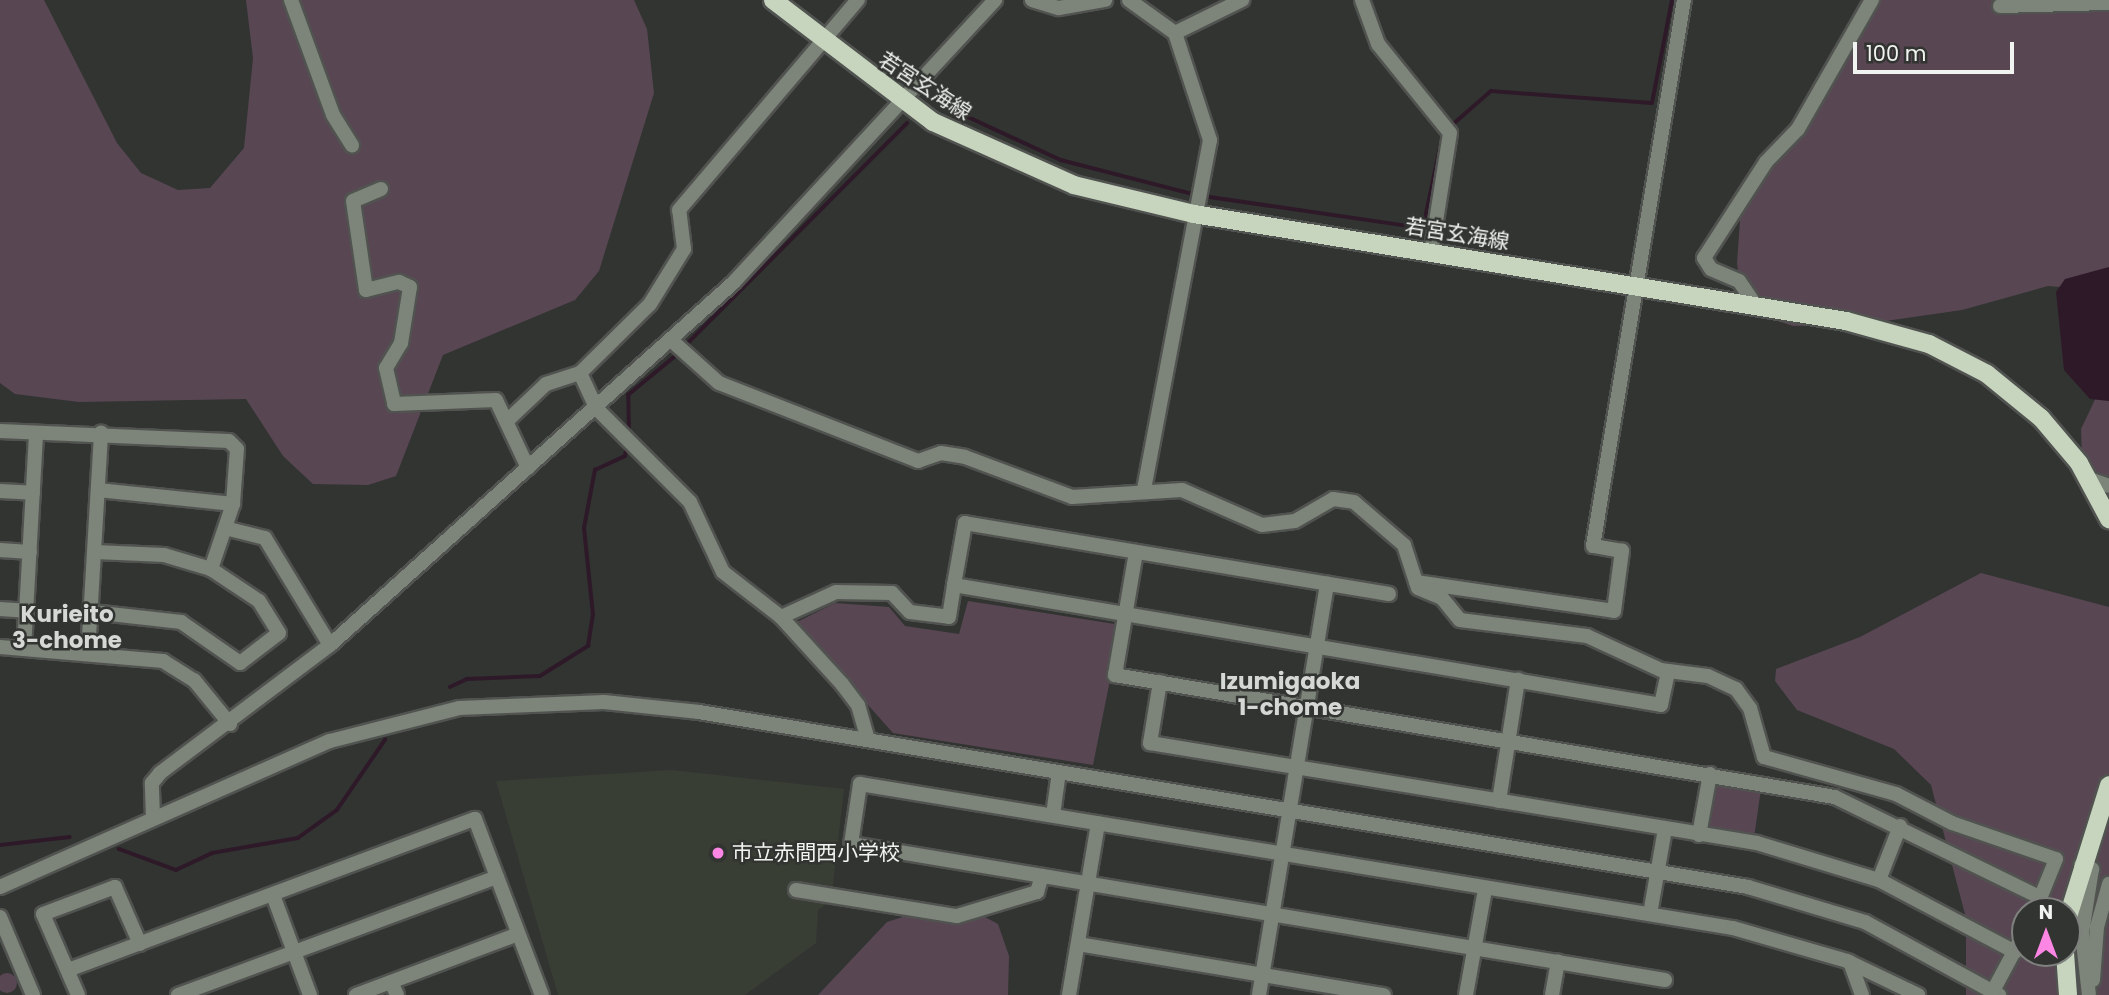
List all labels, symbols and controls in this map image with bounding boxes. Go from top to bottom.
scale bar [1857,28,2018,72]
text: 100 m [1866,39,1926,68]
street label: 若宮玄海線 [874,47,976,125]
street label: 若宮玄海線 [1403,213,1511,255]
district label: Kurieito 3-chome [12,600,122,654]
district label: Izumigaoka 1-chome [1220,667,1360,721]
place label: 市立赤間西小学校 [732,840,900,866]
marker: 市立赤間西小学校 [710,845,726,861]
north arrow [2011,897,2081,967]
text: N [2039,899,2053,926]

